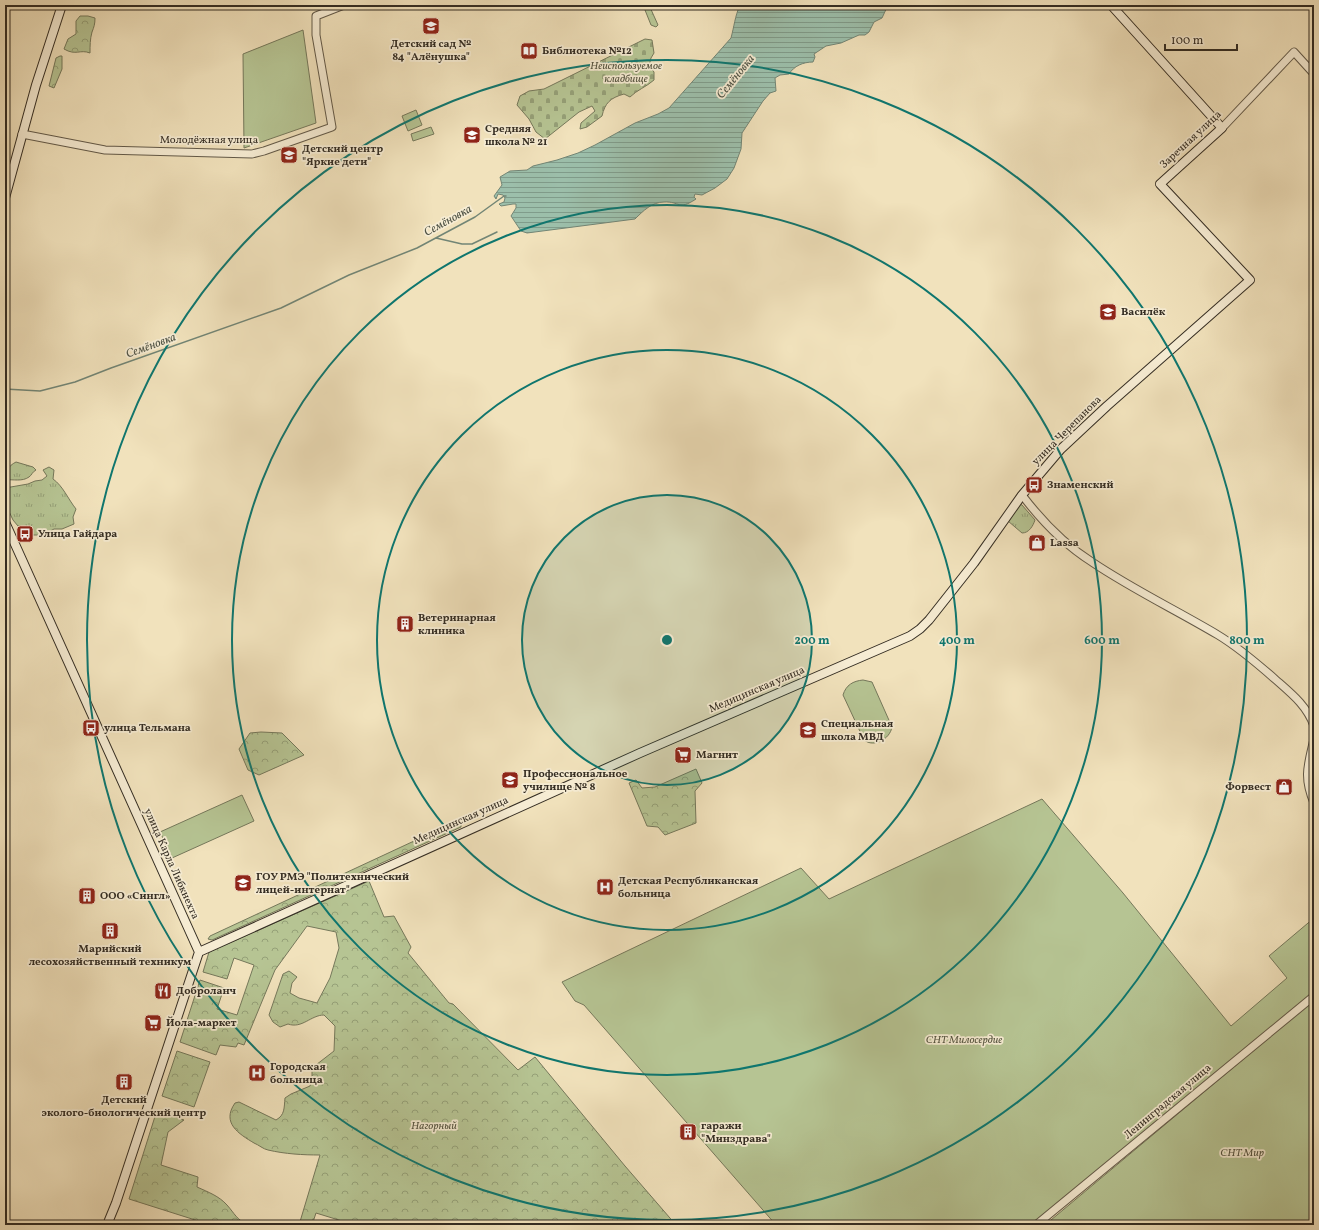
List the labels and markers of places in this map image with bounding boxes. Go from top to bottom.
school or university icon: Детский сад № 84 "Алёнушка" [421,16,441,36]
place label: Детский сад № 84 "Алёнушка" [391,37,472,65]
library icon: Библиотека №12 [519,41,539,61]
place label: Библиотека №12 [542,44,632,59]
place label: Средняя школа № 21 [485,122,547,150]
school or university icon: Средняя школа № 21 [462,125,482,145]
place label: Детский центр "Яркие дети" [302,142,383,170]
school or university icon: Детский центр "Яркие дети" [279,145,299,165]
school or university icon: Василёк [1098,302,1118,322]
place label: Василёк [1121,305,1166,320]
bus stop icon: Знаменский [1024,475,1044,495]
place label: Знаменский [1047,478,1113,493]
bus stop icon: Улица Гайдара [15,524,35,544]
place label: Улица Гайдара [38,527,117,542]
shop icon: Lassa [1027,533,1047,553]
place label: Lassa [1050,536,1079,551]
place label: Ветеринарная клиника [418,611,496,639]
building icon: Ветеринарная клиника [395,614,415,634]
centre of rings [660,633,674,647]
place label: Специальная школа МВД [821,717,893,745]
bus stop icon: улица Тельмана [81,718,101,738]
school or university icon: Специальная школа МВД [798,720,818,740]
place label: улица Тельмана [104,721,191,736]
supermarket icon: Магнит [673,745,693,765]
place label: Магнит [696,748,738,763]
place label: Профессиональное училище № 8 [523,767,628,795]
school or university icon: Профессиональное училище № 8 [500,770,520,790]
shop icon: Форвест [1274,777,1294,797]
place label: Форвест [1225,780,1271,795]
place label: ГОУ РМЭ "Политехнический лицей-интернат" [256,870,409,898]
school or university icon: ГОУ РМЭ "Политехнический лицей-интернат" [233,873,253,893]
place label: Детская Республиканская больница [618,874,758,902]
hospital icon: Детская Республиканская больница [595,877,615,897]
building icon: ООО «Сингл» [77,886,97,906]
place label: ООО «Сингл» [100,889,171,904]
building icon: Марийский лесохозяйственный техникум [100,921,120,941]
place label: Марийский лесохозяйственный техникум [29,942,192,970]
restaurant icon: Доброланч [153,981,173,1001]
place label: Доброланч [176,984,237,999]
supermarket icon: Йола-маркет [143,1013,163,1033]
place label: Йола-маркет [166,1016,237,1031]
place label: Городская больница [270,1060,326,1088]
hospital icon: Городская больница [247,1063,267,1083]
building icon: Детский эколого-биологический центр [114,1072,134,1092]
place label: Детский эколого-биологический центр [42,1093,206,1121]
place label: гаражи "Минздрава" [701,1119,771,1147]
building icon: гаражи "Минздрава" [678,1122,698,1142]

